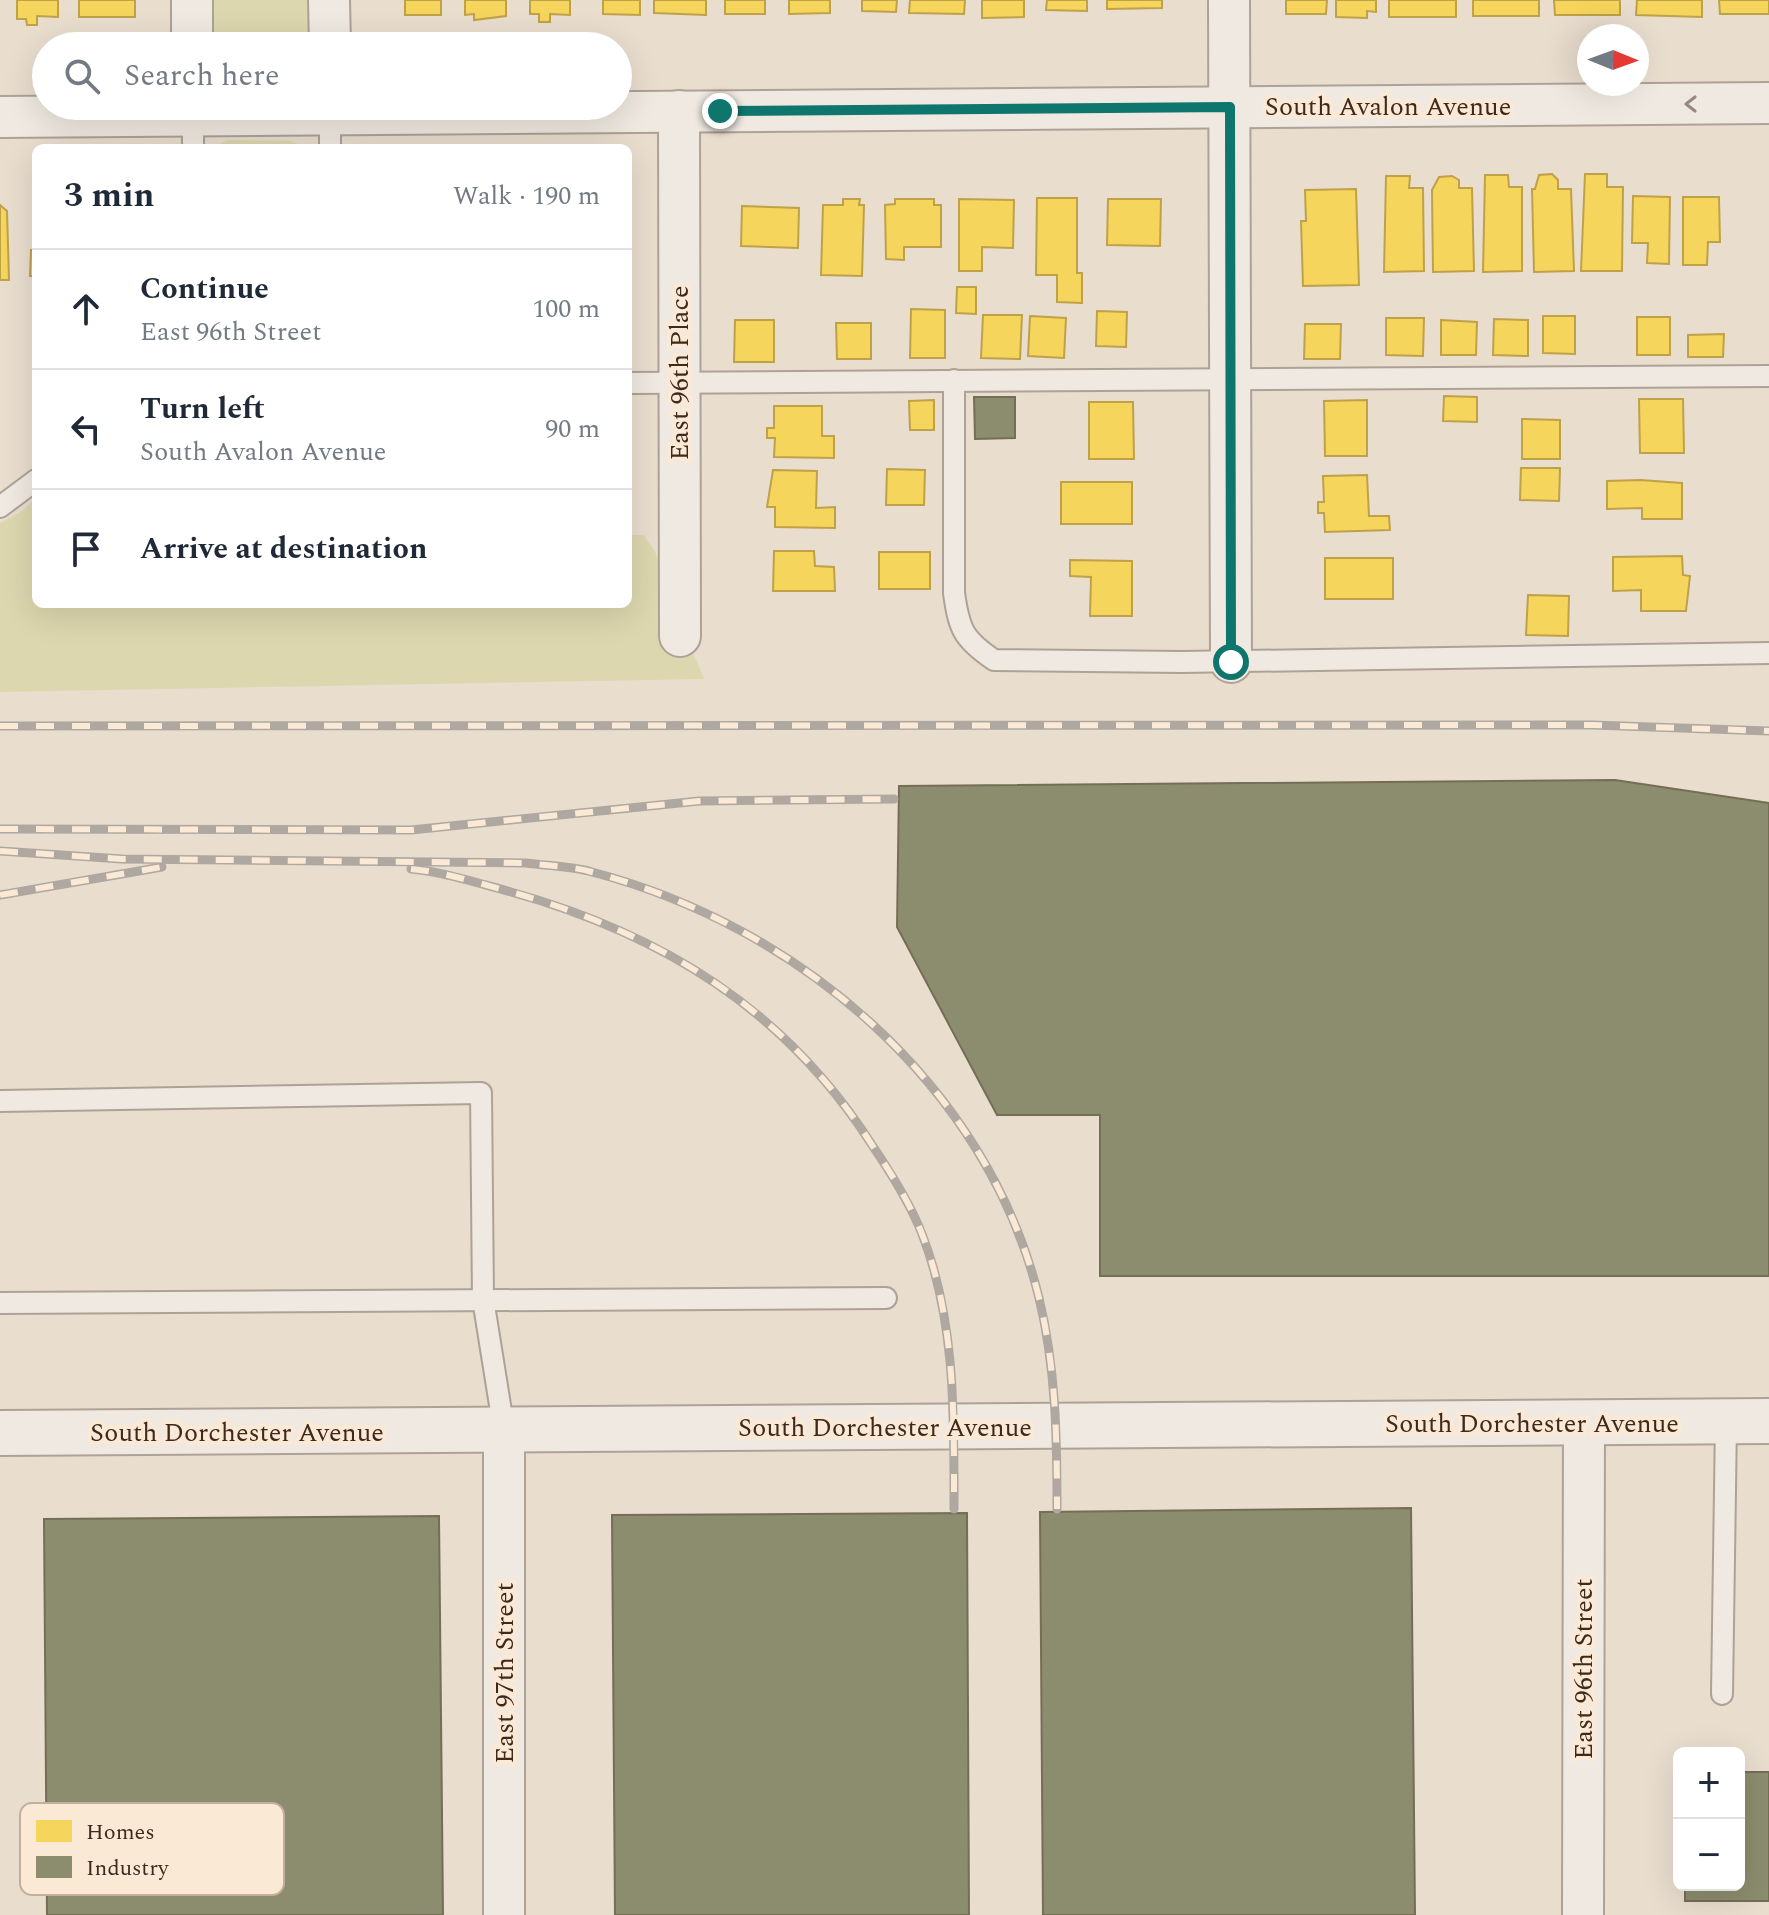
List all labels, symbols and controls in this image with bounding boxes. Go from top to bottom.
north arrow [1577,24,1649,96]
search box [32,32,632,120]
text: Search here [124,53,280,99]
icon: search [60,54,104,98]
street label: South Avalon Avenue [1265,87,1511,127]
route end [702,93,738,129]
one-way arrow [1684,95,1697,113]
text: 3 min [64,170,154,222]
text: Walk · 190 m [453,176,600,216]
text: Continue [140,266,269,312]
street label: East 96th Place [660,285,700,461]
icon: ahead [64,287,108,331]
text: 100 m [532,289,600,329]
text: East 96th Street [140,312,321,352]
text: Turn left [140,386,265,432]
icon: left [64,407,108,451]
text: 90 m [545,409,600,449]
text: South Avalon Avenue [140,432,386,472]
text: Arrive at destination [140,526,427,572]
icon: arrive [64,527,108,571]
route start [1213,644,1249,680]
street label: South Dorchester Avenue [1385,1404,1679,1444]
street label: South Dorchester Avenue [738,1408,1032,1448]
street label: South Dorchester Avenue [90,1413,384,1453]
street label: East 96th Street [1564,1578,1604,1760]
street label: East 97th Street [485,1582,525,1764]
map controls [1673,1747,1745,1891]
button: + [1673,1747,1745,1819]
legend [20,1803,284,1895]
text: Homes [86,1816,155,1849]
button: − [1673,1819,1745,1891]
text: Industry [86,1852,170,1885]

